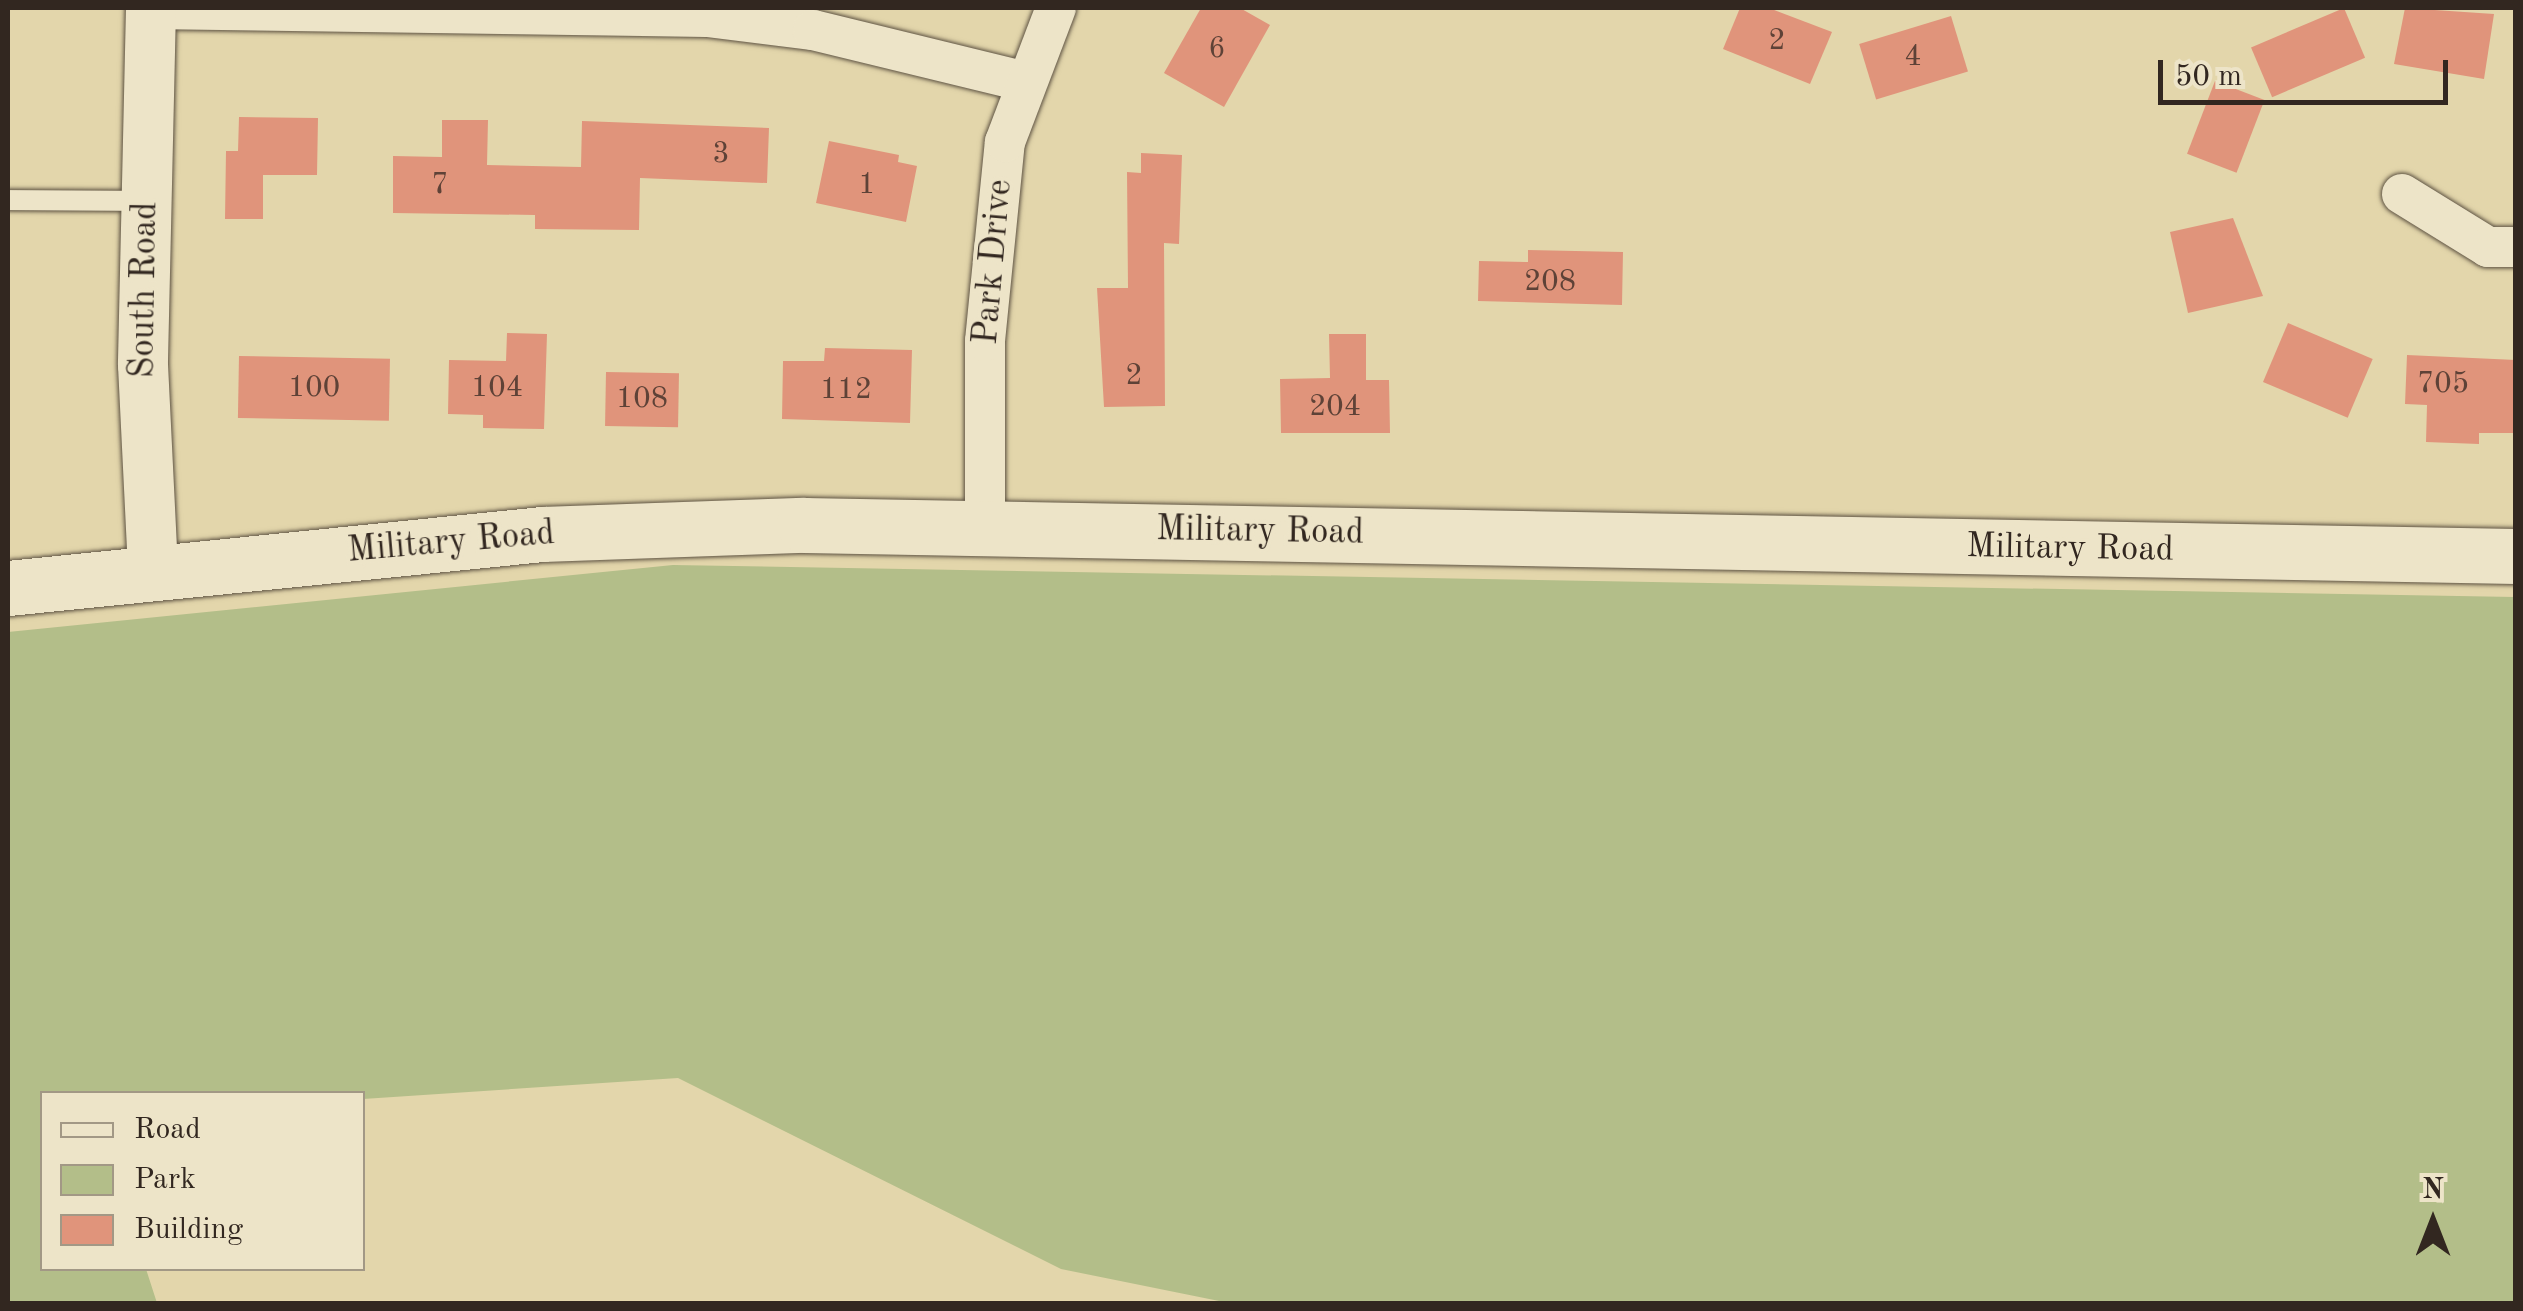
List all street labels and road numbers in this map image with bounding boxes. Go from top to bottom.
street label: Park Drive [966,178,1022,346]
street label: South Road [122,201,168,379]
street label: Military Road [1156,509,1364,555]
street label: Military Road [346,513,556,573]
street label: Military Road [1966,526,2174,572]

